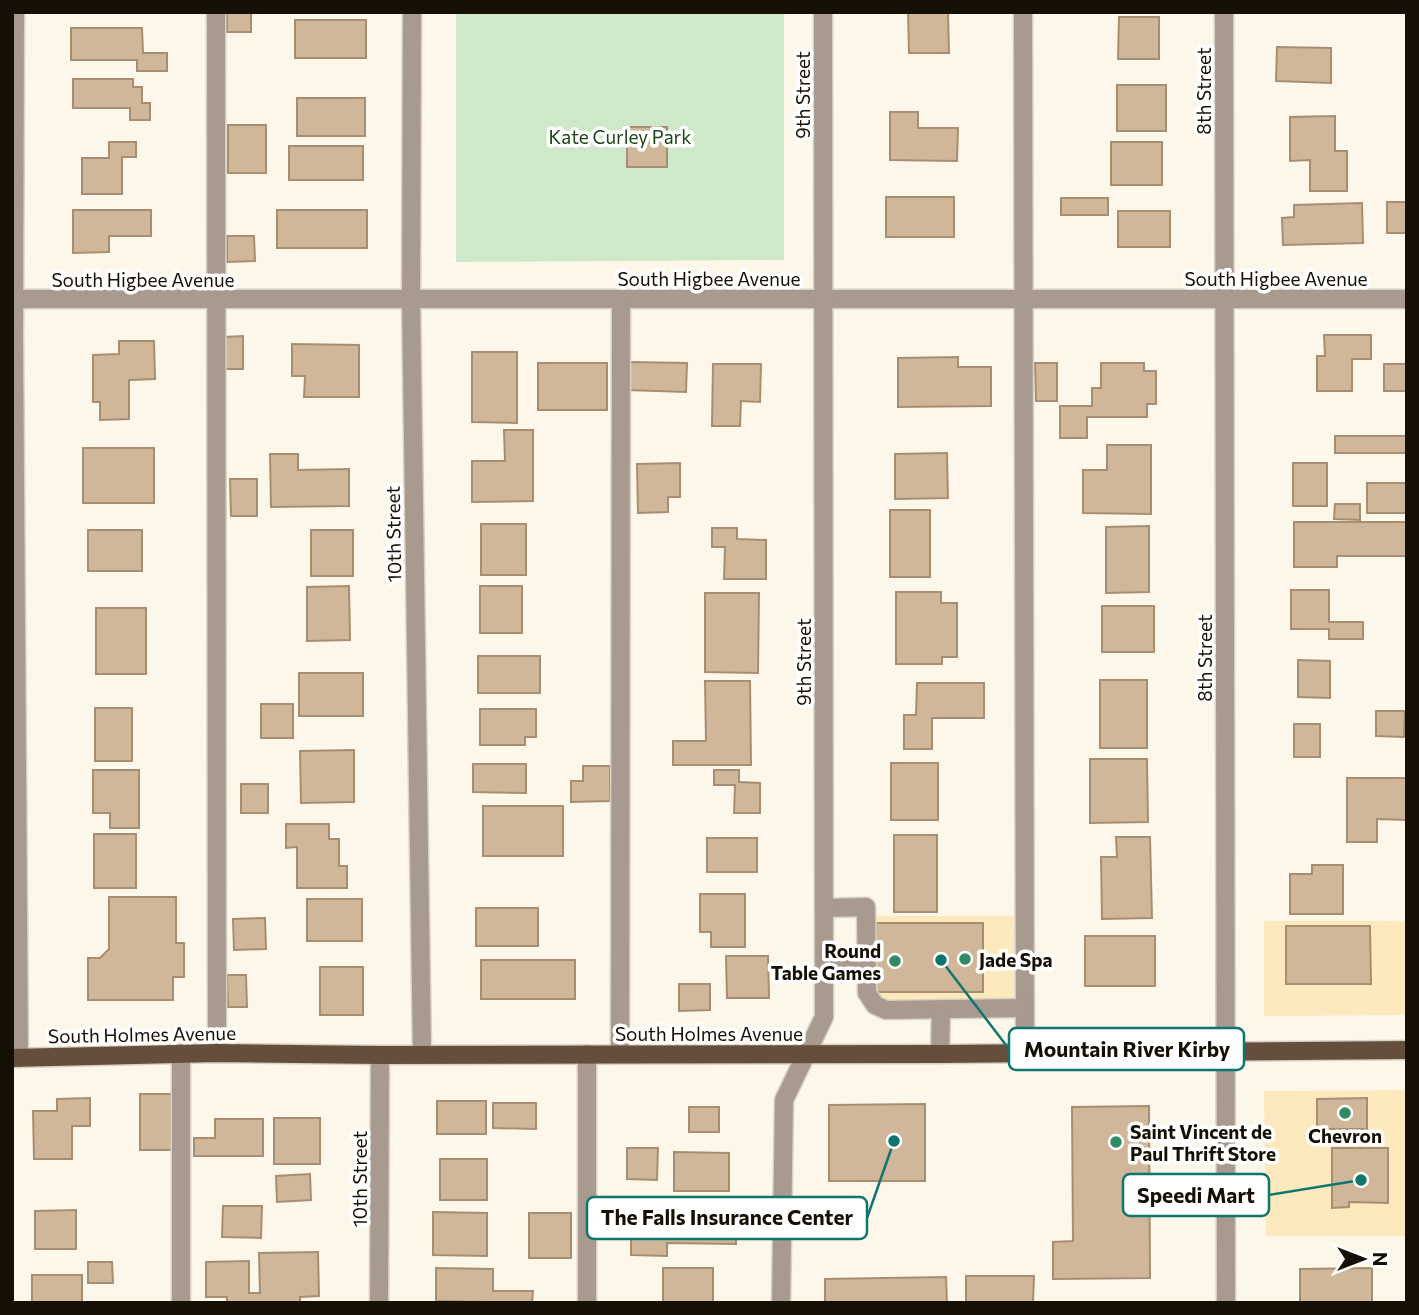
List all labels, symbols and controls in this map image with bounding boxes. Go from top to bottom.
street label: 8th Street [1192,47,1215,135]
street label: 9th Street [791,51,814,139]
park label: Kate Curley Park [548,125,692,148]
street label: South Higbee Avenue [617,267,801,290]
street label: South Higbee Avenue [1184,267,1368,290]
street label: South Higbee Avenue [51,268,235,291]
street label: 10th Street [381,485,405,582]
street label: 8th Street [1193,614,1216,702]
street label: 9th Street [792,618,815,706]
place label: Round Table Games [771,939,881,984]
place label: Jade Spa [979,948,1053,971]
marker: Jade Spa [957,951,973,967]
marker: Round Table Games [887,953,903,969]
street label: South Holmes Avenue [48,1021,236,1047]
street label: South Holmes Avenue [615,1022,803,1045]
callout: Mountain River Kirby [1009,1028,1244,1070]
text: Mountain River Kirby [1024,1036,1231,1061]
marker: Chevron [1337,1105,1353,1121]
place label: Saint Vincent de Paul Thrift Store [1130,1120,1276,1165]
place label: Chevron [1308,1124,1382,1147]
street label: 10th Street [348,1131,371,1227]
marker: Saint Vincent de Paul Thrift Store [1108,1134,1124,1150]
callout: Speedi Mart [1123,1174,1269,1216]
text: Speedi Mart [1137,1182,1255,1207]
callout: The Falls Insurance Center [587,1197,867,1239]
text: The Falls Insurance Center [601,1204,853,1229]
north arrow [1328,1224,1398,1294]
text: N [1369,1252,1392,1266]

